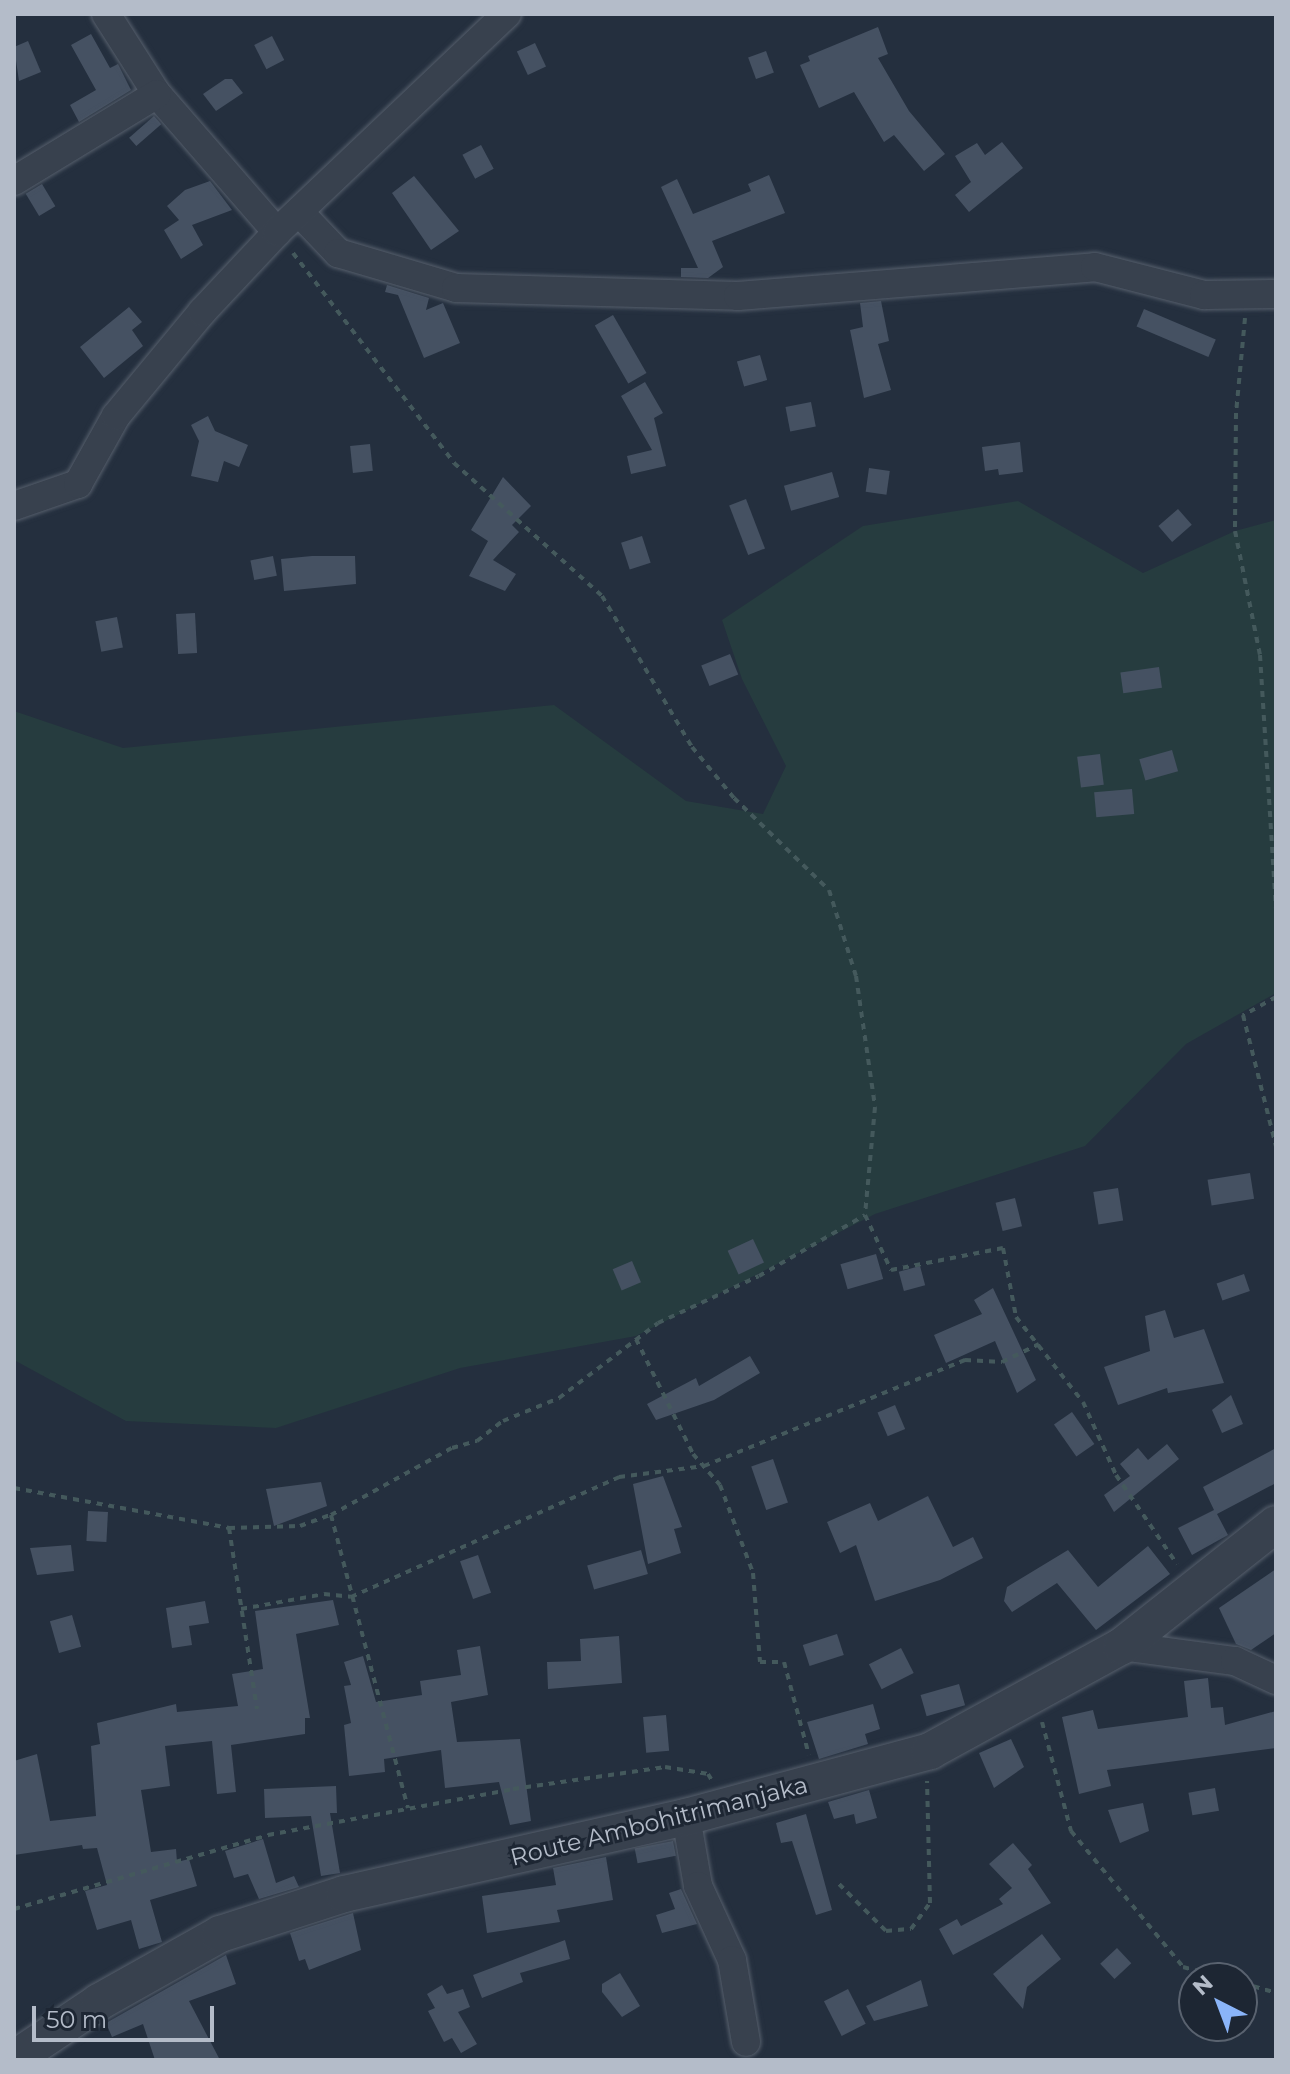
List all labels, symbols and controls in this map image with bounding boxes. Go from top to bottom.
street label: Route Ambohitrimanjaka [507,1770,811,1872]
north arrow [1178,1962,1258,2042]
text: N [1187,1969,1219,2001]
scale bar [36,1990,218,2040]
text: 50 m [46,2005,107,2034]

